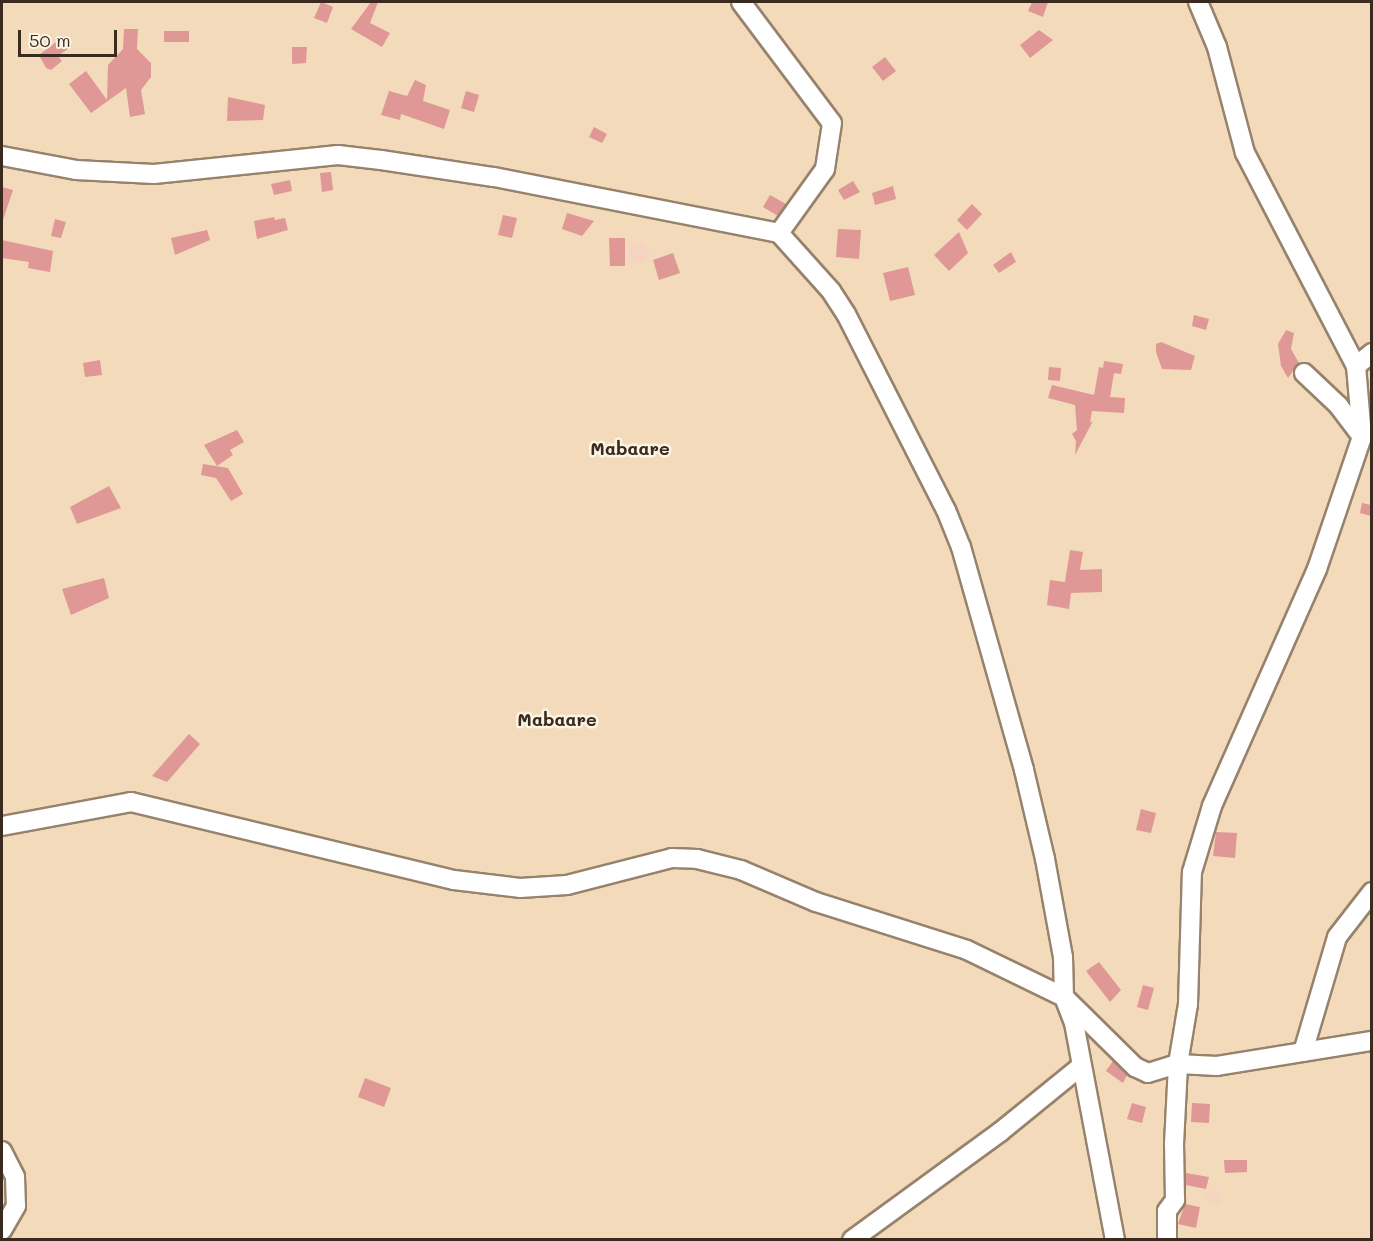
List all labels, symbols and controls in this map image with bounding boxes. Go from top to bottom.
scale bar [21,18,120,56]
text: 50 m [29,28,71,52]
district label: Mabaare [590,437,670,459]
district label: Mabaare [517,708,597,730]

